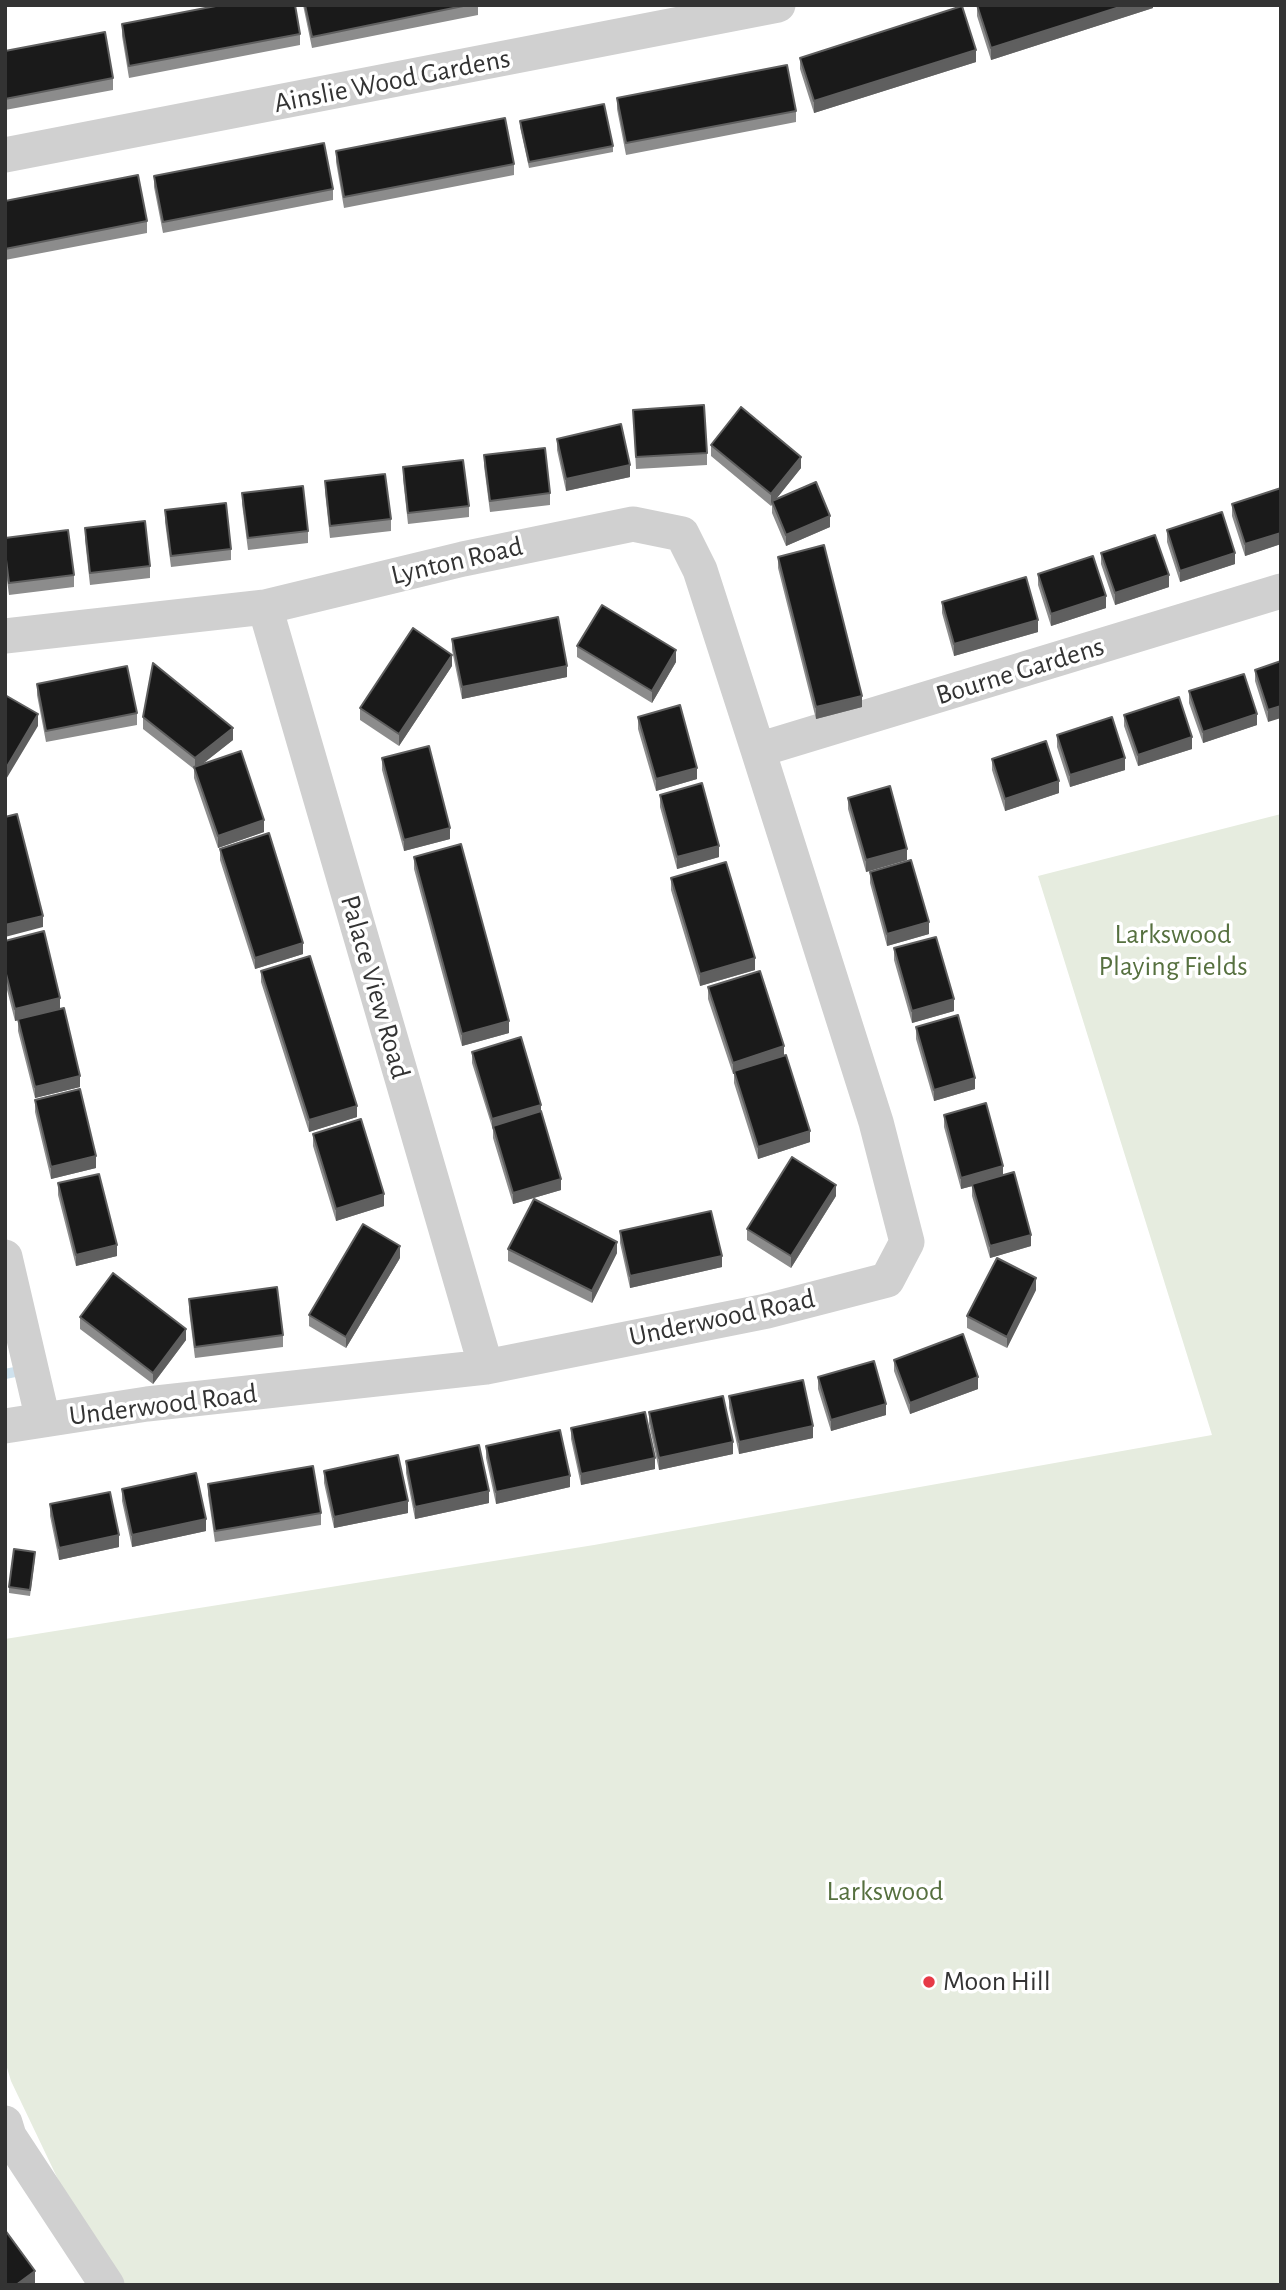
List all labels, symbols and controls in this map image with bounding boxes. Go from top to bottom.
street label: Ainslie Wood Gardens [271,42,513,120]
street label: Lynton Road [388,530,526,592]
street label: Bourne Gardens [932,630,1108,712]
street label: Palace View Road [333,891,417,1083]
park label: Larkswood Playing Fields [1098,918,1248,984]
street label: Underwood Road [626,1282,818,1354]
street label: Underwood Road [67,1377,259,1433]
park label: Larkswood [827,1875,943,1909]
place label: Moon Hill [943,1965,1051,1999]
marker: Moon Hill [921,1974,937,1990]

